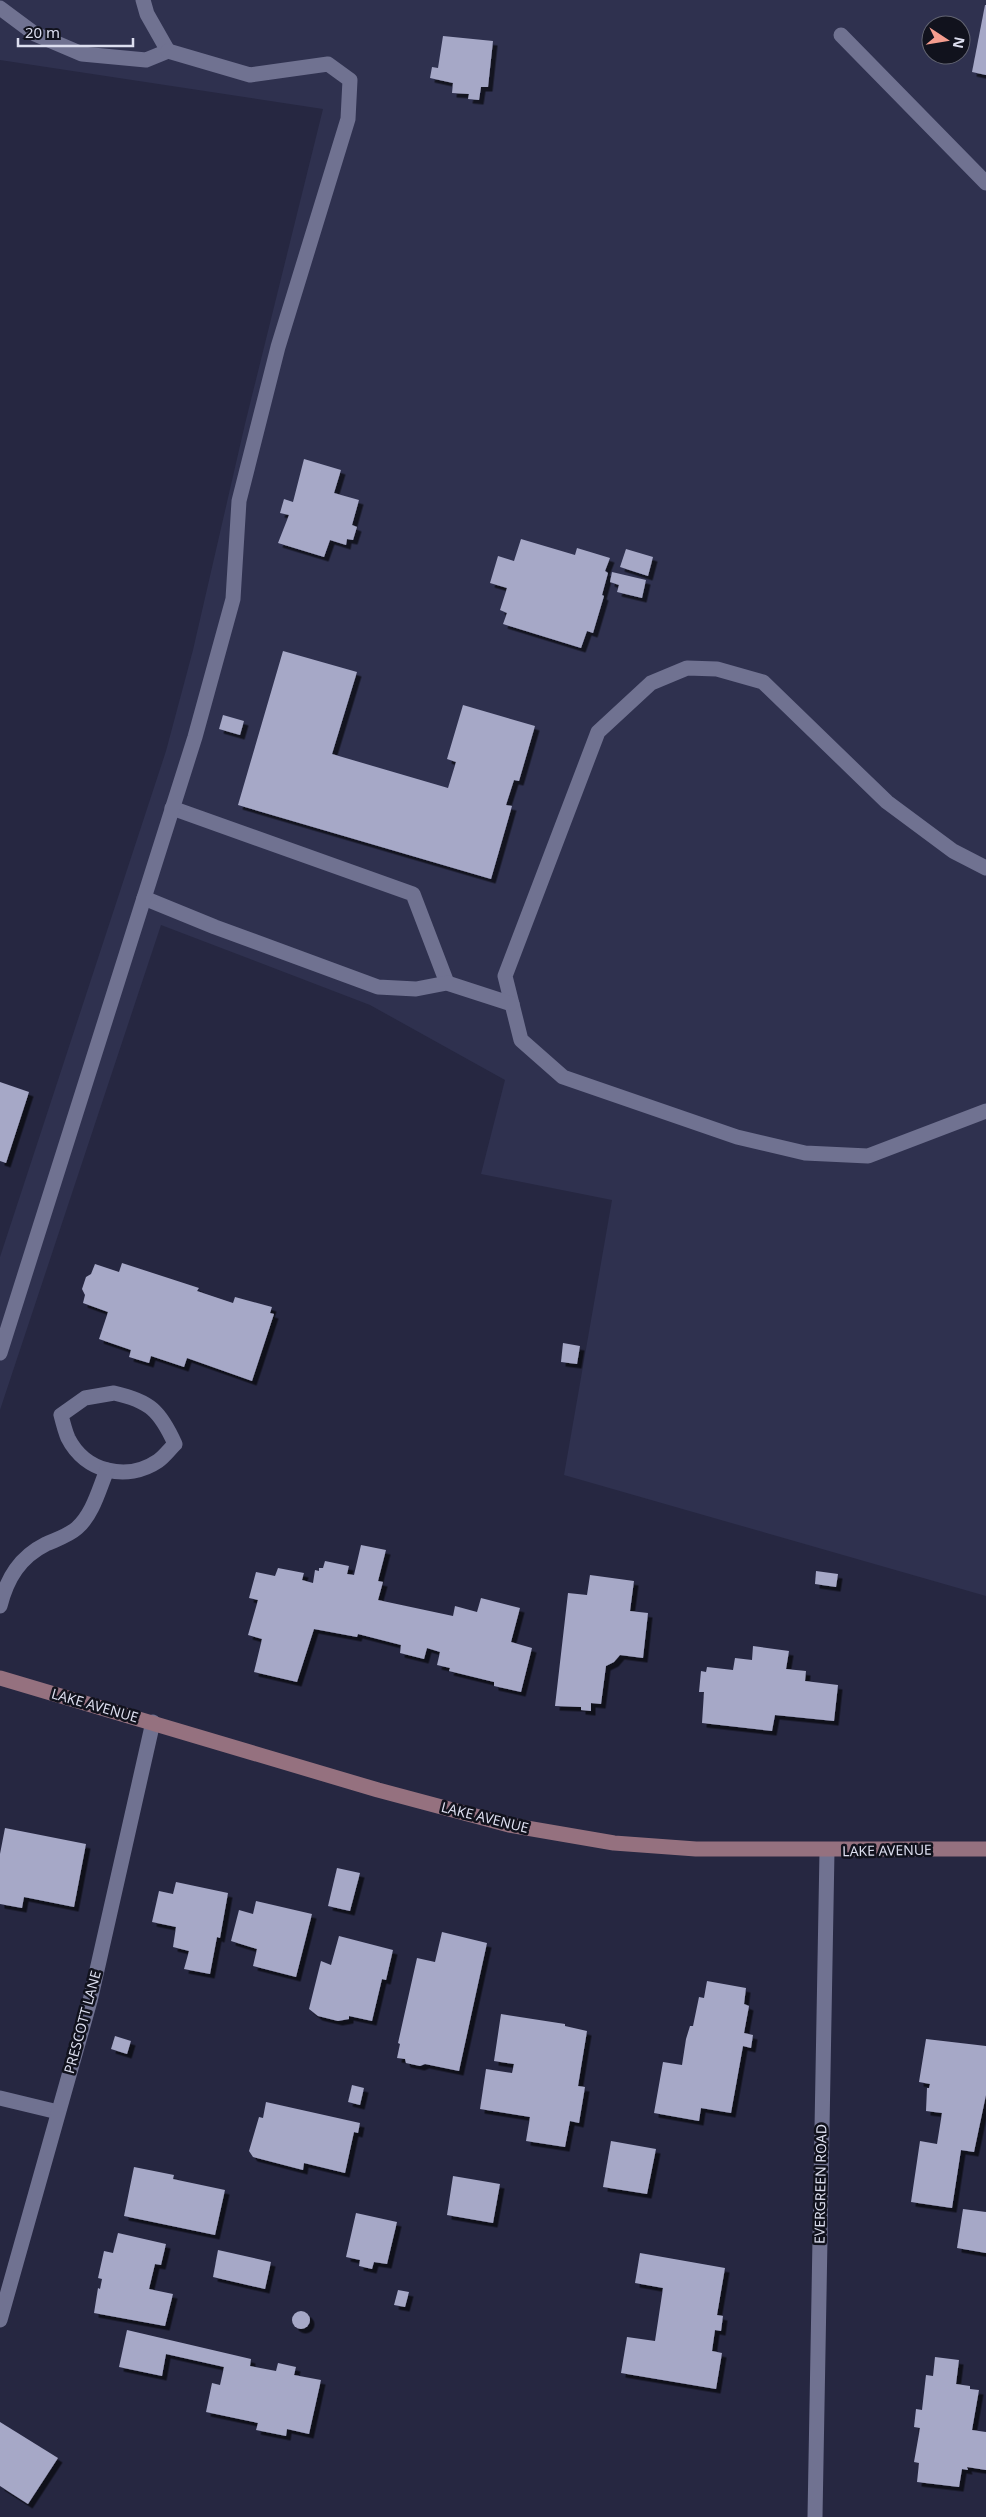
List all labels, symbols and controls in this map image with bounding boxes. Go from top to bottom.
scale bar [18,15,132,47]
north arrow [921,15,971,65]
text: 20 m [25,22,60,42]
text: N [949,35,970,50]
street label: LAKE AVENUE [49,1684,141,1726]
street label: LAKE AVENUE [439,1797,531,1837]
street label: LAKE AVENUE [842,1840,932,1860]
street label: PRESCOTT LANE [59,1968,105,2076]
street label: EVERGREEN ROAD [809,2124,831,2244]

